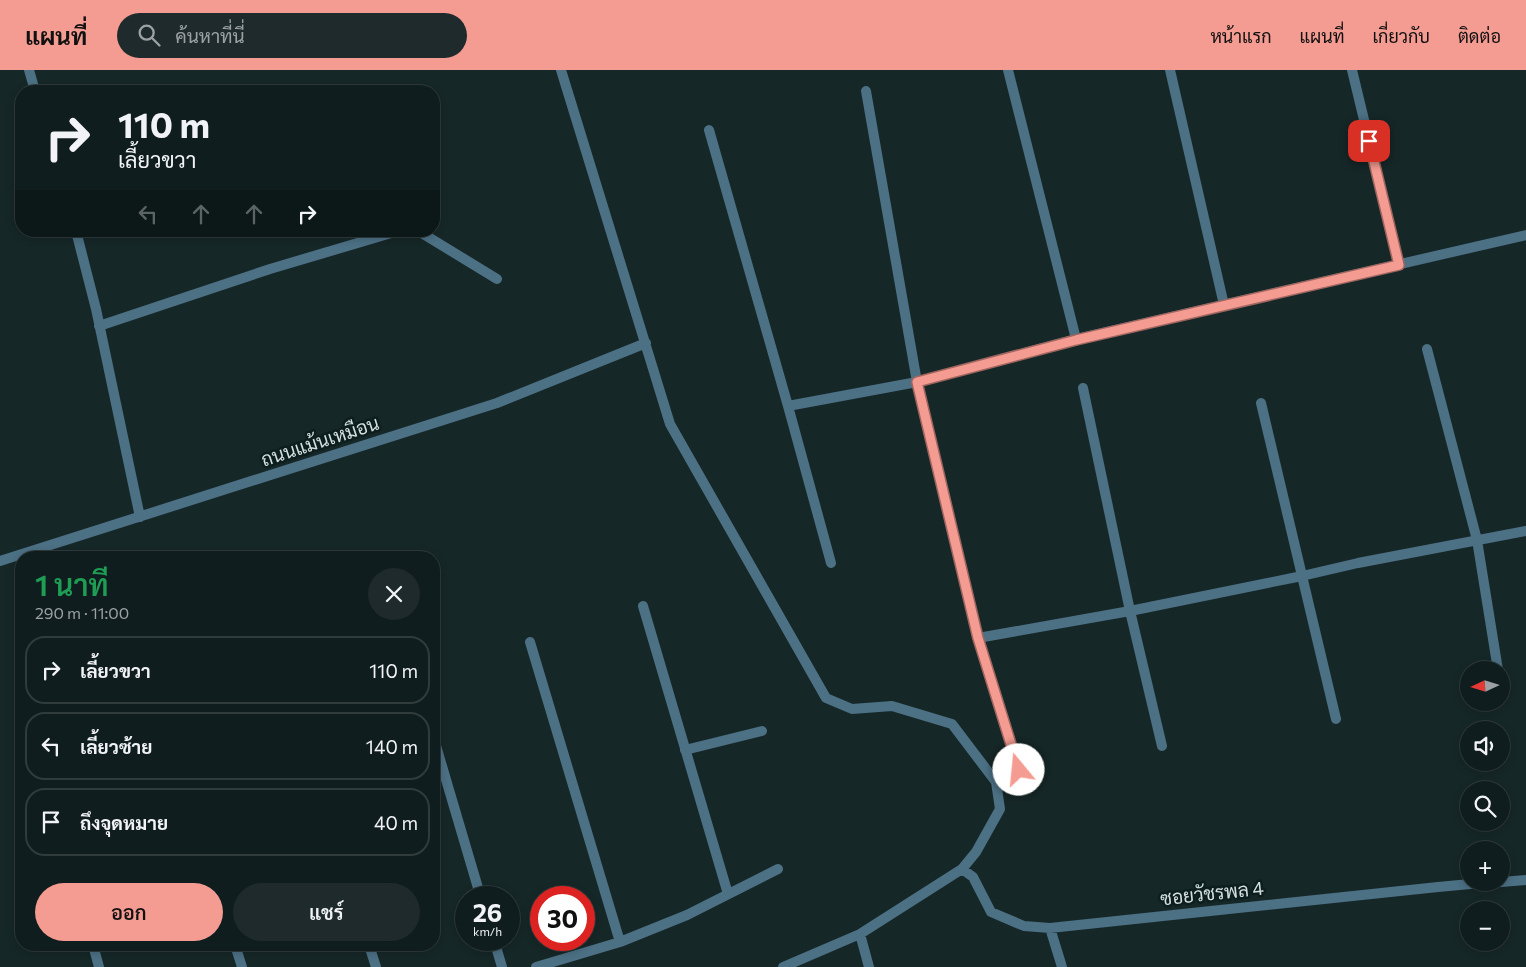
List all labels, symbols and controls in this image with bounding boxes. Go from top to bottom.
search box [117,13,467,58]
text: แผนที่ [25,21,87,50]
icon: search [135,21,163,49]
text: ค้นหาที่นี่ [175,24,245,47]
text: หน้าแรก [1210,25,1272,47]
text: แผนที่ [1300,25,1344,47]
text: เกี่ยวกับ [1372,25,1430,47]
text: ติดต่อ [1458,25,1501,47]
text: 110 m [118,102,210,145]
icon: right [35,105,100,170]
pin [1348,120,1390,162]
icon: arrive [1355,127,1383,155]
text: เลี้ยวขวา [118,146,196,173]
icon: left [134,200,162,228]
icon: ahead [187,200,215,228]
icon: ahead [240,200,268,228]
icon: right [293,200,321,228]
street label: ถนนแม้นเหมือน [258,411,382,470]
text: 1 นาที [35,565,109,602]
button: close [368,568,420,620]
text: 290 m · 11:00 [35,603,129,622]
icon: right [37,656,65,684]
text: เลี้ยวขวา [80,659,151,682]
text: 110 m [369,659,418,682]
north arrow [1460,661,1510,711]
map controls [1460,661,1510,951]
button: sound [1460,721,1510,771]
icon: left [37,732,65,760]
text: เลี้ยวซ้าย [80,735,152,758]
text: 140 m [366,735,418,758]
position arrow [992,743,1044,795]
button: search [1460,781,1510,831]
icon: arrive [37,808,65,836]
text: ถึงจุดหมาย [80,811,168,834]
text: 40 m [374,811,418,834]
button: + [1460,841,1510,891]
street label: ซอยวัชรพล 4 [1159,876,1265,909]
button: ออก [35,883,223,941]
button: แชร์ [233,883,420,941]
speed limit sign: 30 [530,886,595,951]
text: 26 [473,897,502,927]
button: − [1460,901,1510,951]
text: km/h [473,924,502,938]

